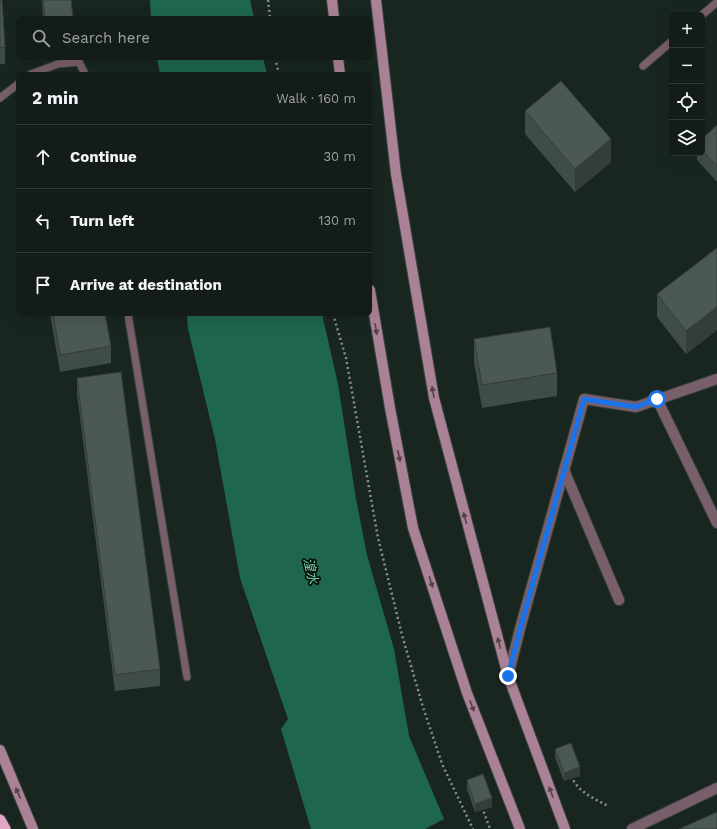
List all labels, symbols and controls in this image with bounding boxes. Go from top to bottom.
map controls [669,12,705,156]
button: + [669,12,705,48]
search box [16,16,372,60]
icon: search [30,27,52,49]
text: Search here [62,29,150,47]
button: − [669,48,705,84]
button: locate [669,84,705,120]
text: 2 min [32,88,78,108]
text: Walk · 160 m [276,91,356,106]
button: layers [669,120,705,156]
icon: ahead [32,146,54,168]
text: Continue [70,148,137,166]
text: 30 m [324,149,356,164]
icon: left [32,210,54,232]
text: Turn left [70,212,134,230]
text: 130 m [318,213,356,228]
icon: arrive [32,274,54,296]
text: Arrive at destination [70,276,222,294]
one-way arrow [374,322,380,335]
one-way arrow [430,386,436,398]
route start [648,390,666,408]
one-way arrow [397,450,403,463]
one-way arrow [462,512,468,524]
water label: 湟水 [301,557,321,586]
one-way arrow [428,577,434,589]
one-way arrow [496,637,502,650]
route end [499,667,517,685]
one-way arrow [469,700,475,712]
one-way arrow [548,786,554,798]
one-way arrow [15,787,21,799]

